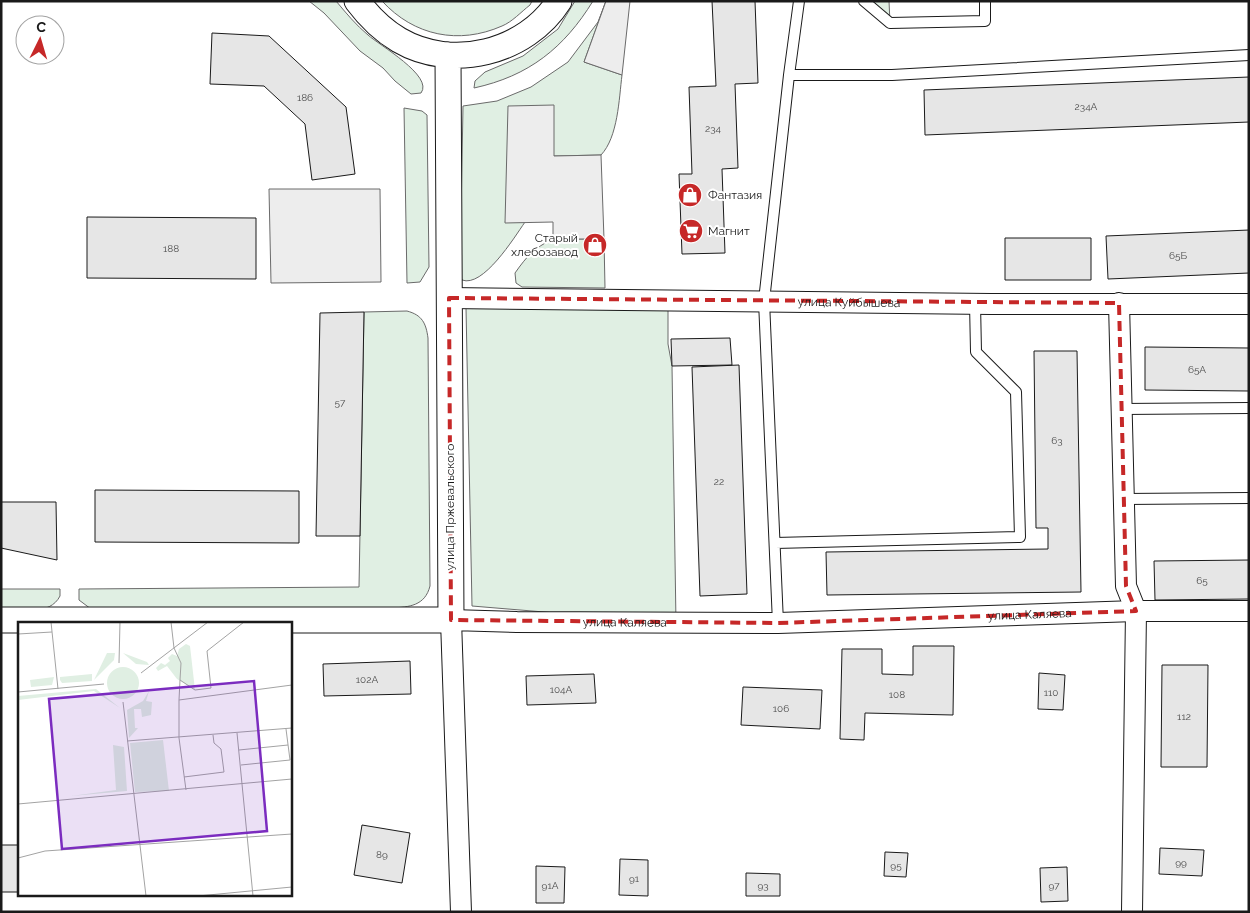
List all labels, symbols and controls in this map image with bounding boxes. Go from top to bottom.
north arrow [15,15,65,65]
text: С [36,19,47,35]
house number: 186 [297,92,313,103]
house number: 234А [1075,101,1098,112]
house number: 234 [705,123,722,134]
shop icon: Фантазия [677,182,703,208]
place label: Фантазия [708,188,762,202]
supermarket icon: Магнит [678,218,704,244]
place label: Магнит [708,224,750,238]
place label: Старый хлебозавод [511,231,578,259]
shop icon: Старый хлебозавод [582,232,608,258]
house number: 188 [163,243,179,254]
house number: 65Б [1169,250,1187,261]
street label: улица Куйбышева [797,295,901,310]
house number: 65А [1188,364,1206,375]
house number: 57 [335,397,346,408]
house number: 63 [1051,435,1063,446]
street label: улица Пржевальского [443,444,457,570]
house number: 22 [714,476,724,487]
house number: 65 [1196,575,1208,586]
street label: улица Каляева [987,606,1072,623]
street label: улица Каляева [583,615,667,630]
inset map [18,622,291,896]
house number: 102А [356,674,378,685]
house number: 104А [550,684,573,695]
house number: 110 [1044,687,1058,698]
house number: 108 [889,689,905,700]
house number: 106 [773,703,789,714]
house number: 112 [1177,711,1191,722]
house number: 89 [376,849,388,860]
house number: 99 [1175,857,1187,868]
house number: 95 [890,860,902,871]
house number: 91 [629,873,640,884]
house number: 91А [542,880,559,891]
house number: 93 [757,880,769,891]
house number: 97 [1048,880,1060,891]

